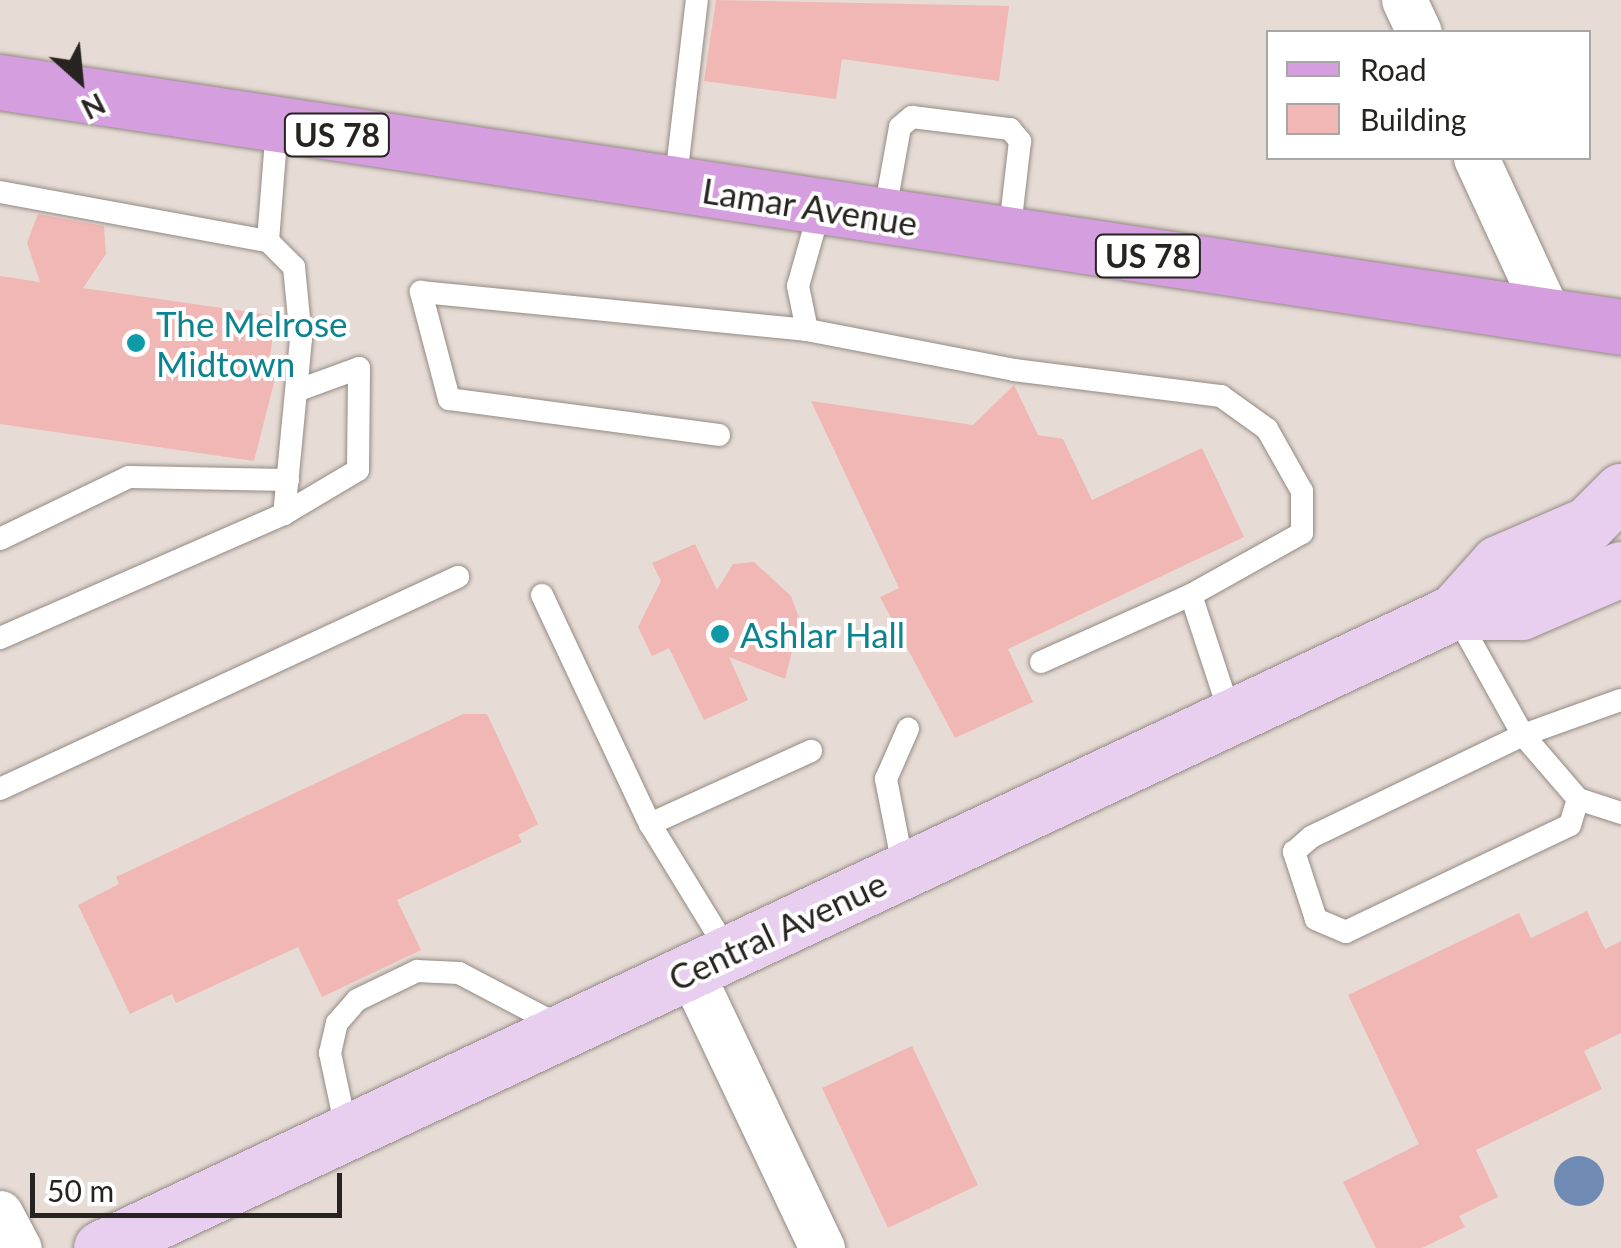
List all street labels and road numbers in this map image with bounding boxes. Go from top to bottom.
road number: US 78 [282,108,392,162]
street label: Lamar Avenue [699,168,921,244]
road number: US 78 [1093,229,1203,283]
street label: Central Avenue [661,861,893,999]

